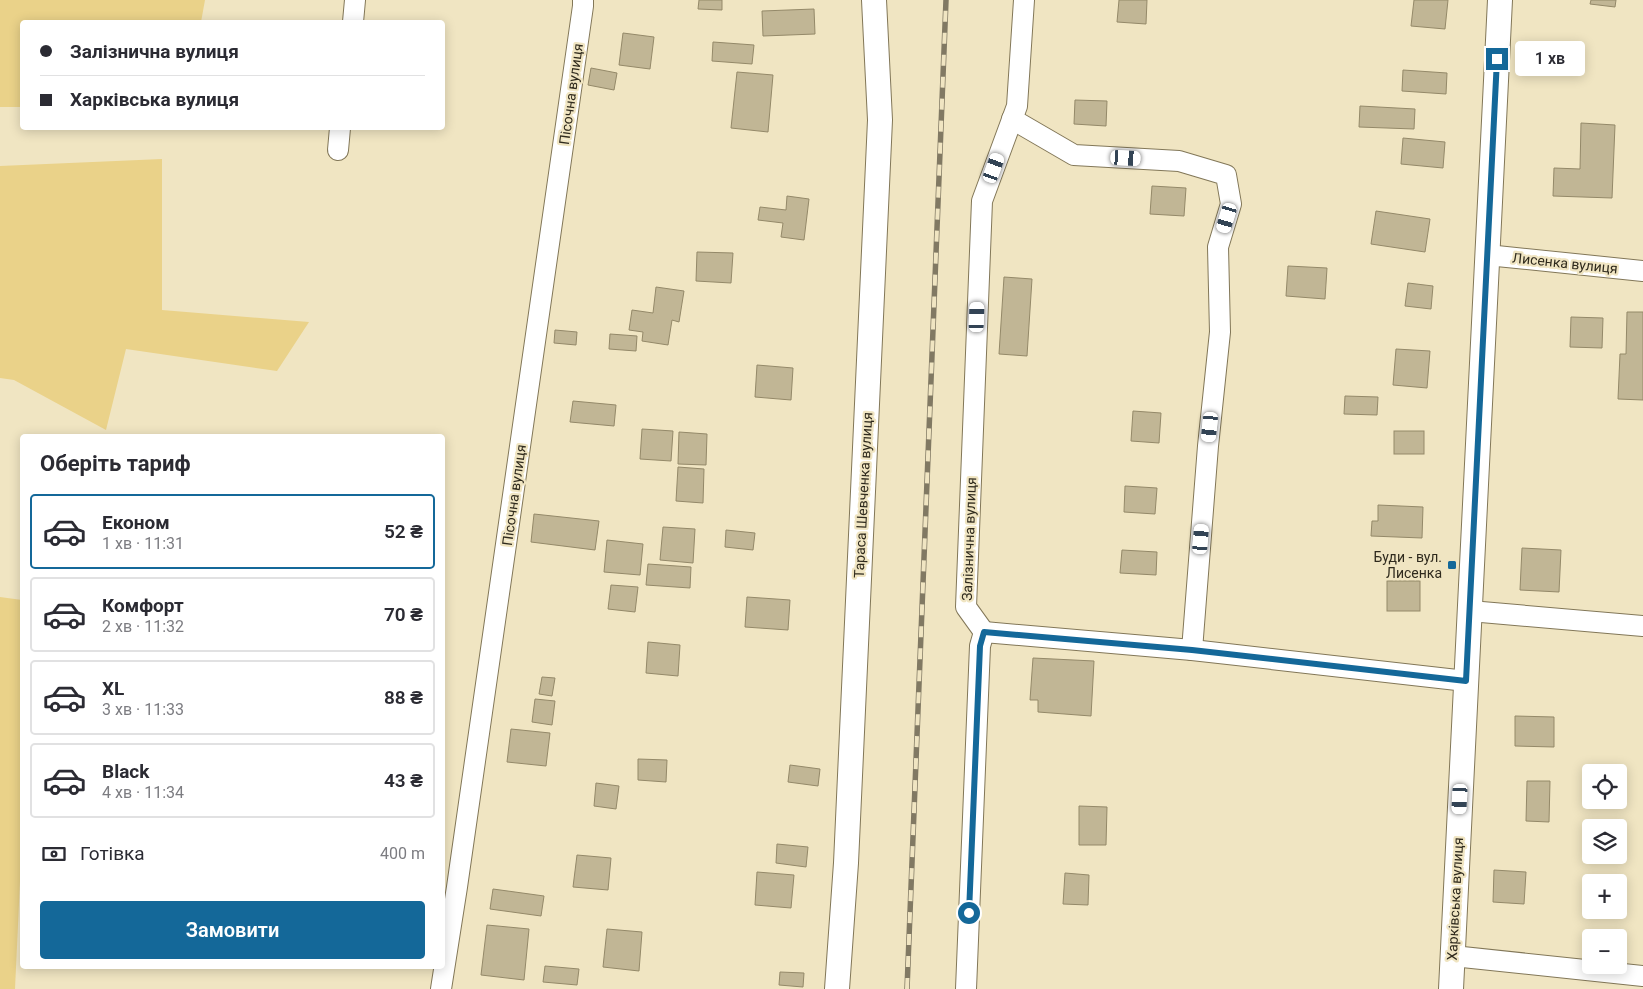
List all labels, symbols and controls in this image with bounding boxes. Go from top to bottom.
text: Залізнична вулиця [70,40,239,63]
street label: Пісочна вулиця [556,42,586,146]
callout: 1 хв [1514,42,1584,76]
route end [1486,48,1508,70]
text: 1 хв [1535,49,1565,68]
text: Харківська вулиця [70,88,239,111]
car [1110,150,1141,166]
car [981,151,1006,185]
car [1215,201,1238,235]
street label: Лисенка вулиця [1511,250,1619,276]
car [968,302,985,332]
car [1200,411,1219,443]
street label: Тараса Шевченка вулиця [851,412,875,578]
street label: Пісочна вулиця [499,443,529,547]
text: Оберіть тариф [40,451,191,476]
street label: Залізнична вулиця [959,477,979,601]
icon: car [42,509,87,554]
text: Економ [102,511,170,534]
text: 52 ₴ [384,520,423,543]
car [1192,523,1209,555]
text: 1 хв · 11:31 [102,534,184,553]
place label: Буди - вул. Лисенка [1374,549,1442,581]
marker: Буди - вул. Лисенка [1446,559,1458,571]
icon: car [42,592,87,637]
text: Комфорт [102,594,184,617]
text: 70 ₴ [384,603,423,626]
text: 2 хв · 11:32 [102,617,184,636]
icon: car [42,675,87,720]
text: XL [102,677,124,700]
text: 88 ₴ [384,686,423,709]
text: 3 хв · 11:33 [102,700,184,719]
icon: car [42,758,87,803]
text: Black [102,760,149,783]
map controls [1582,764,1627,974]
button: locate [1582,764,1627,809]
text: 43 ₴ [384,769,423,792]
text: 4 хв · 11:34 [102,783,184,802]
car [1451,784,1468,814]
button: layers [1582,819,1627,864]
street label: Харківська вулиця [1444,837,1466,961]
icon: cash [40,840,68,868]
text: Готівка [80,842,145,865]
text: 400 m [380,844,425,863]
button: + [1582,874,1627,919]
button: Замовити [40,901,425,959]
route start [958,902,980,924]
button: − [1582,929,1627,974]

